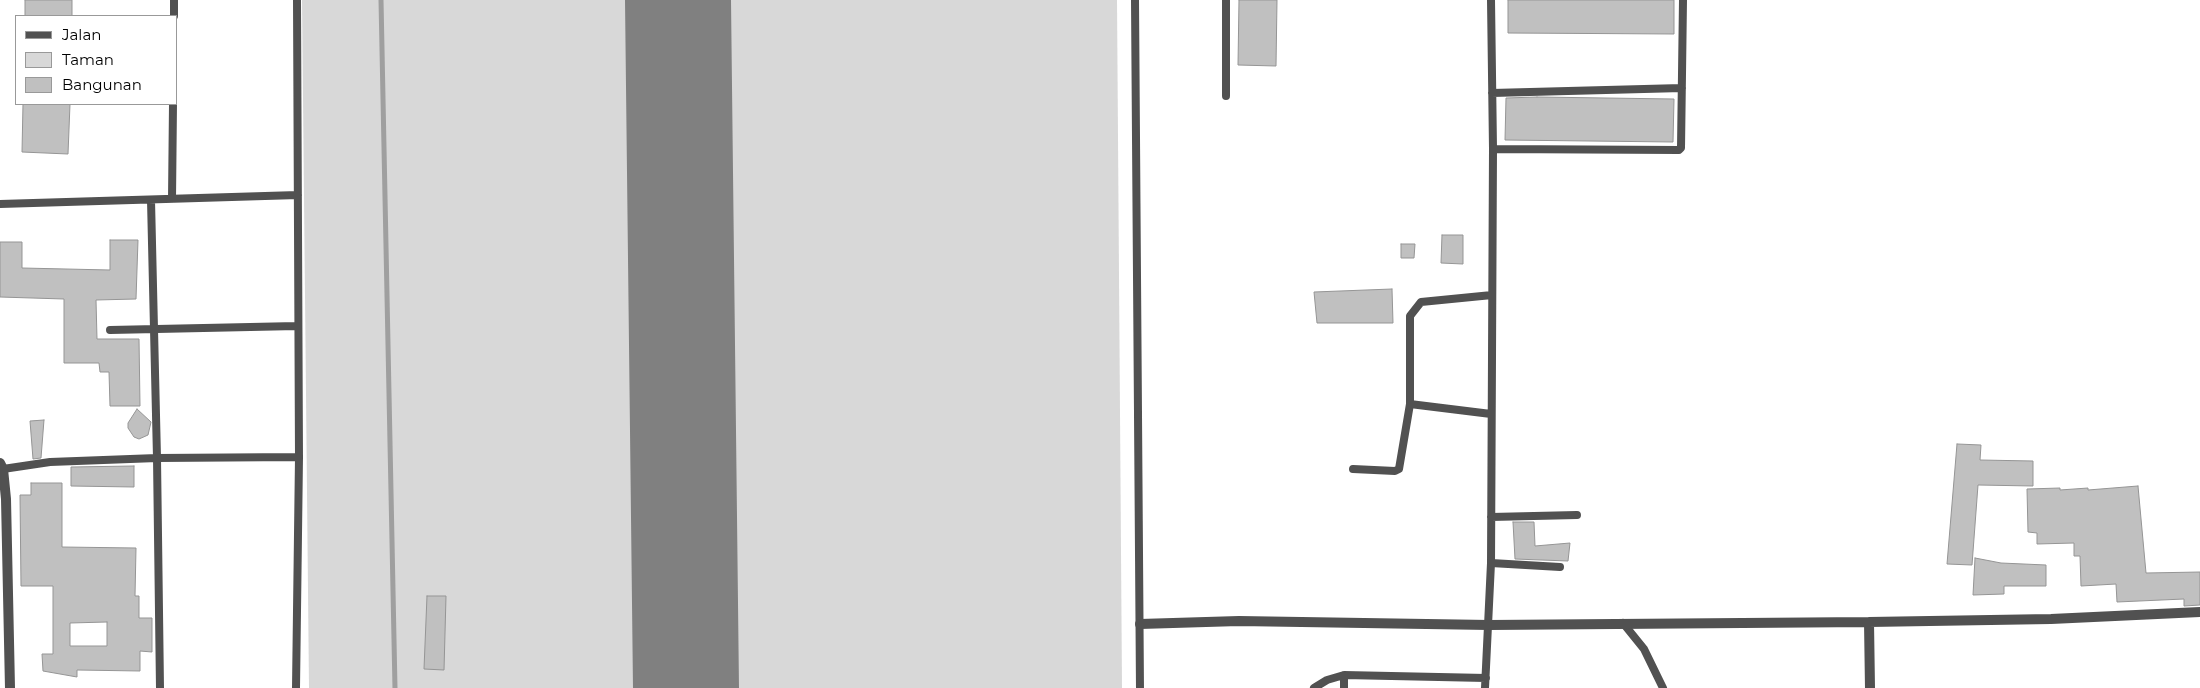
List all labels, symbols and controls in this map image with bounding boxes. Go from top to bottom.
legend [15,15,178,105]
text: Jalan [62,25,101,44]
text: Taman [62,50,114,69]
text: Bangunan [62,75,142,94]

